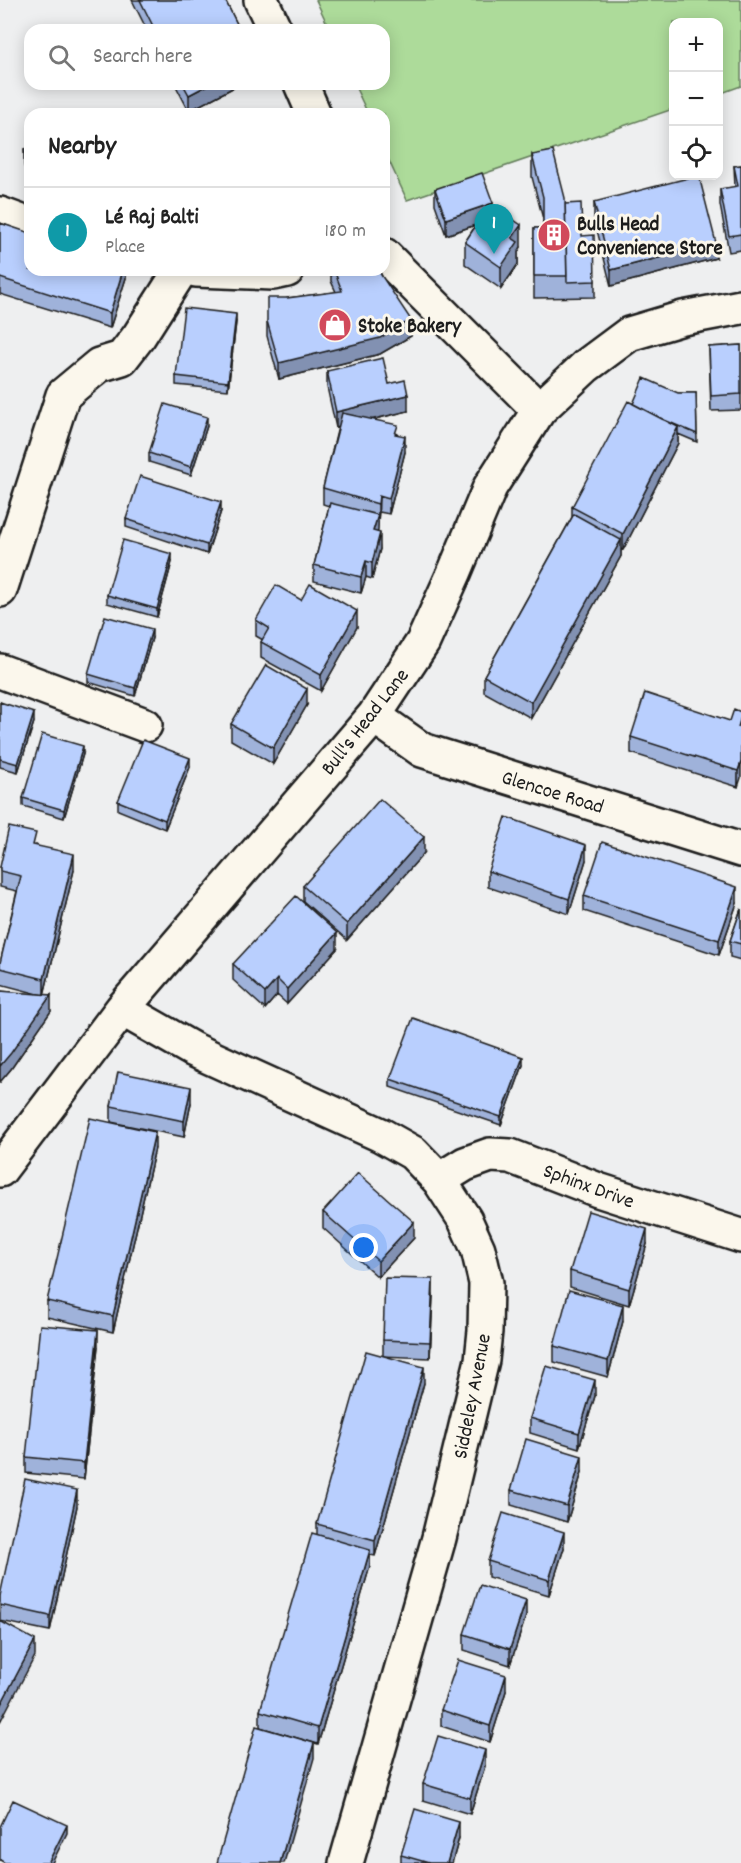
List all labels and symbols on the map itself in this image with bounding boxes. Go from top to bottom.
pin: 1 [474,204,514,254]
place label: Bulls Head Convenience Store [577,211,723,265]
building icon: Bulls Head Convenience Store [536,217,572,253]
shop icon: Stoke Bakery [317,307,353,343]
place label: Stoke Bakery [358,313,462,343]
street label: Bull's Head Lane [315,663,418,783]
street label: Glencoe Road [497,764,607,824]
street label: Sphinx Drive [538,1157,638,1218]
your location [349,1233,378,1262]
street label: Siddeley Avenue [447,1331,501,1462]

